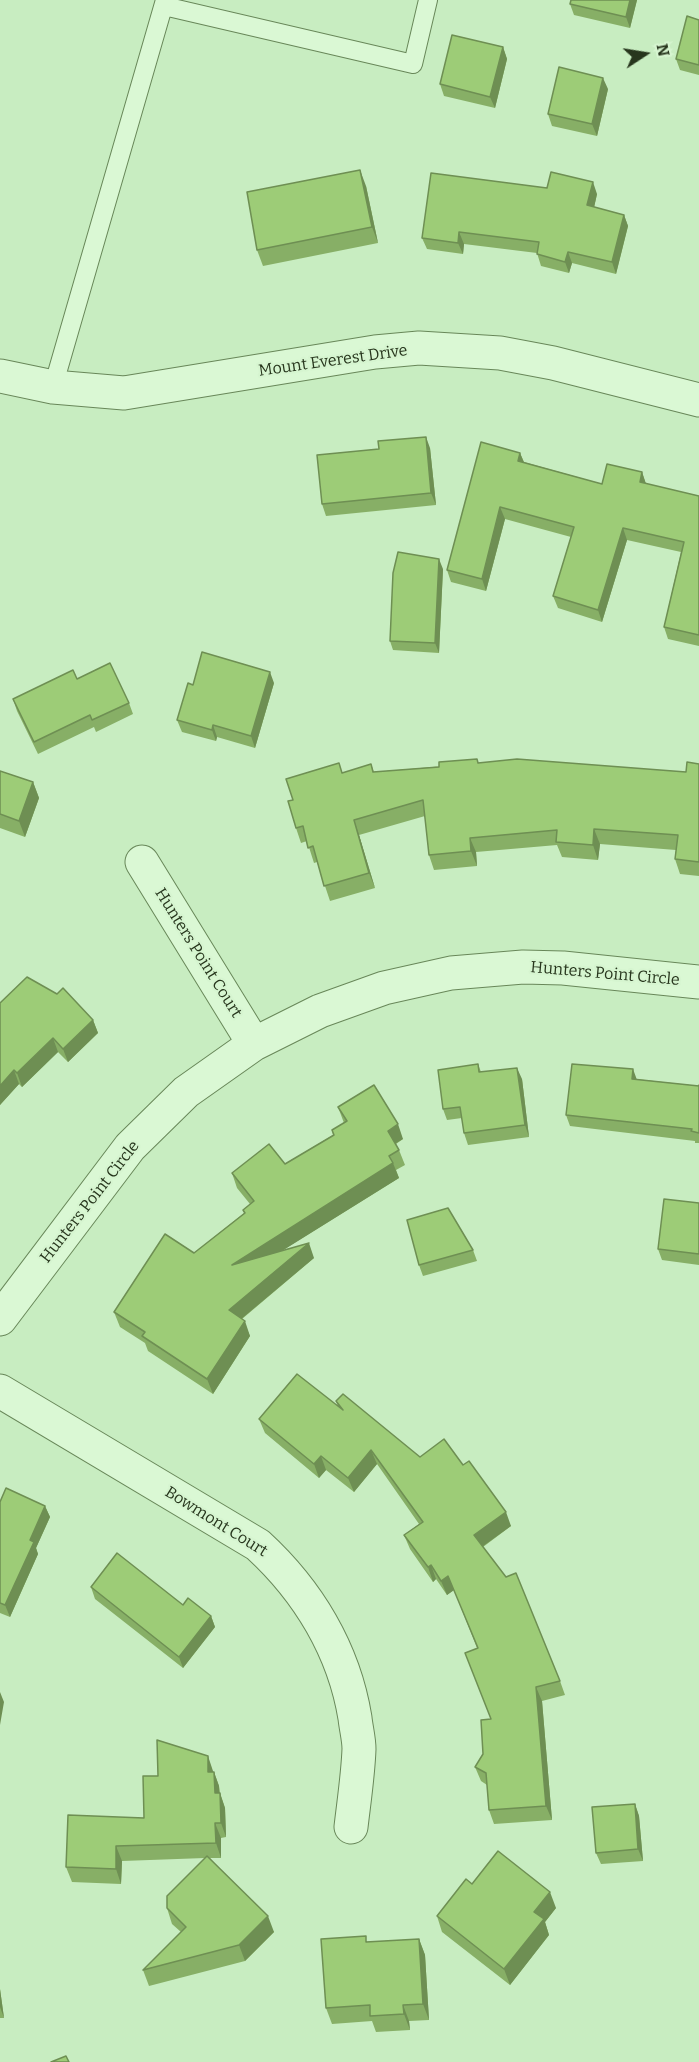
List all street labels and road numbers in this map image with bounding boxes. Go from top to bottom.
street label: Mount Everest Drive [257,341,409,381]
street label: Hunters Point Court [150,885,246,1021]
street label: Hunters Point Circle [530,958,680,990]
street label: Hunters Point Circle [36,1137,144,1267]
street label: Bowmont Court [161,1483,271,1561]

